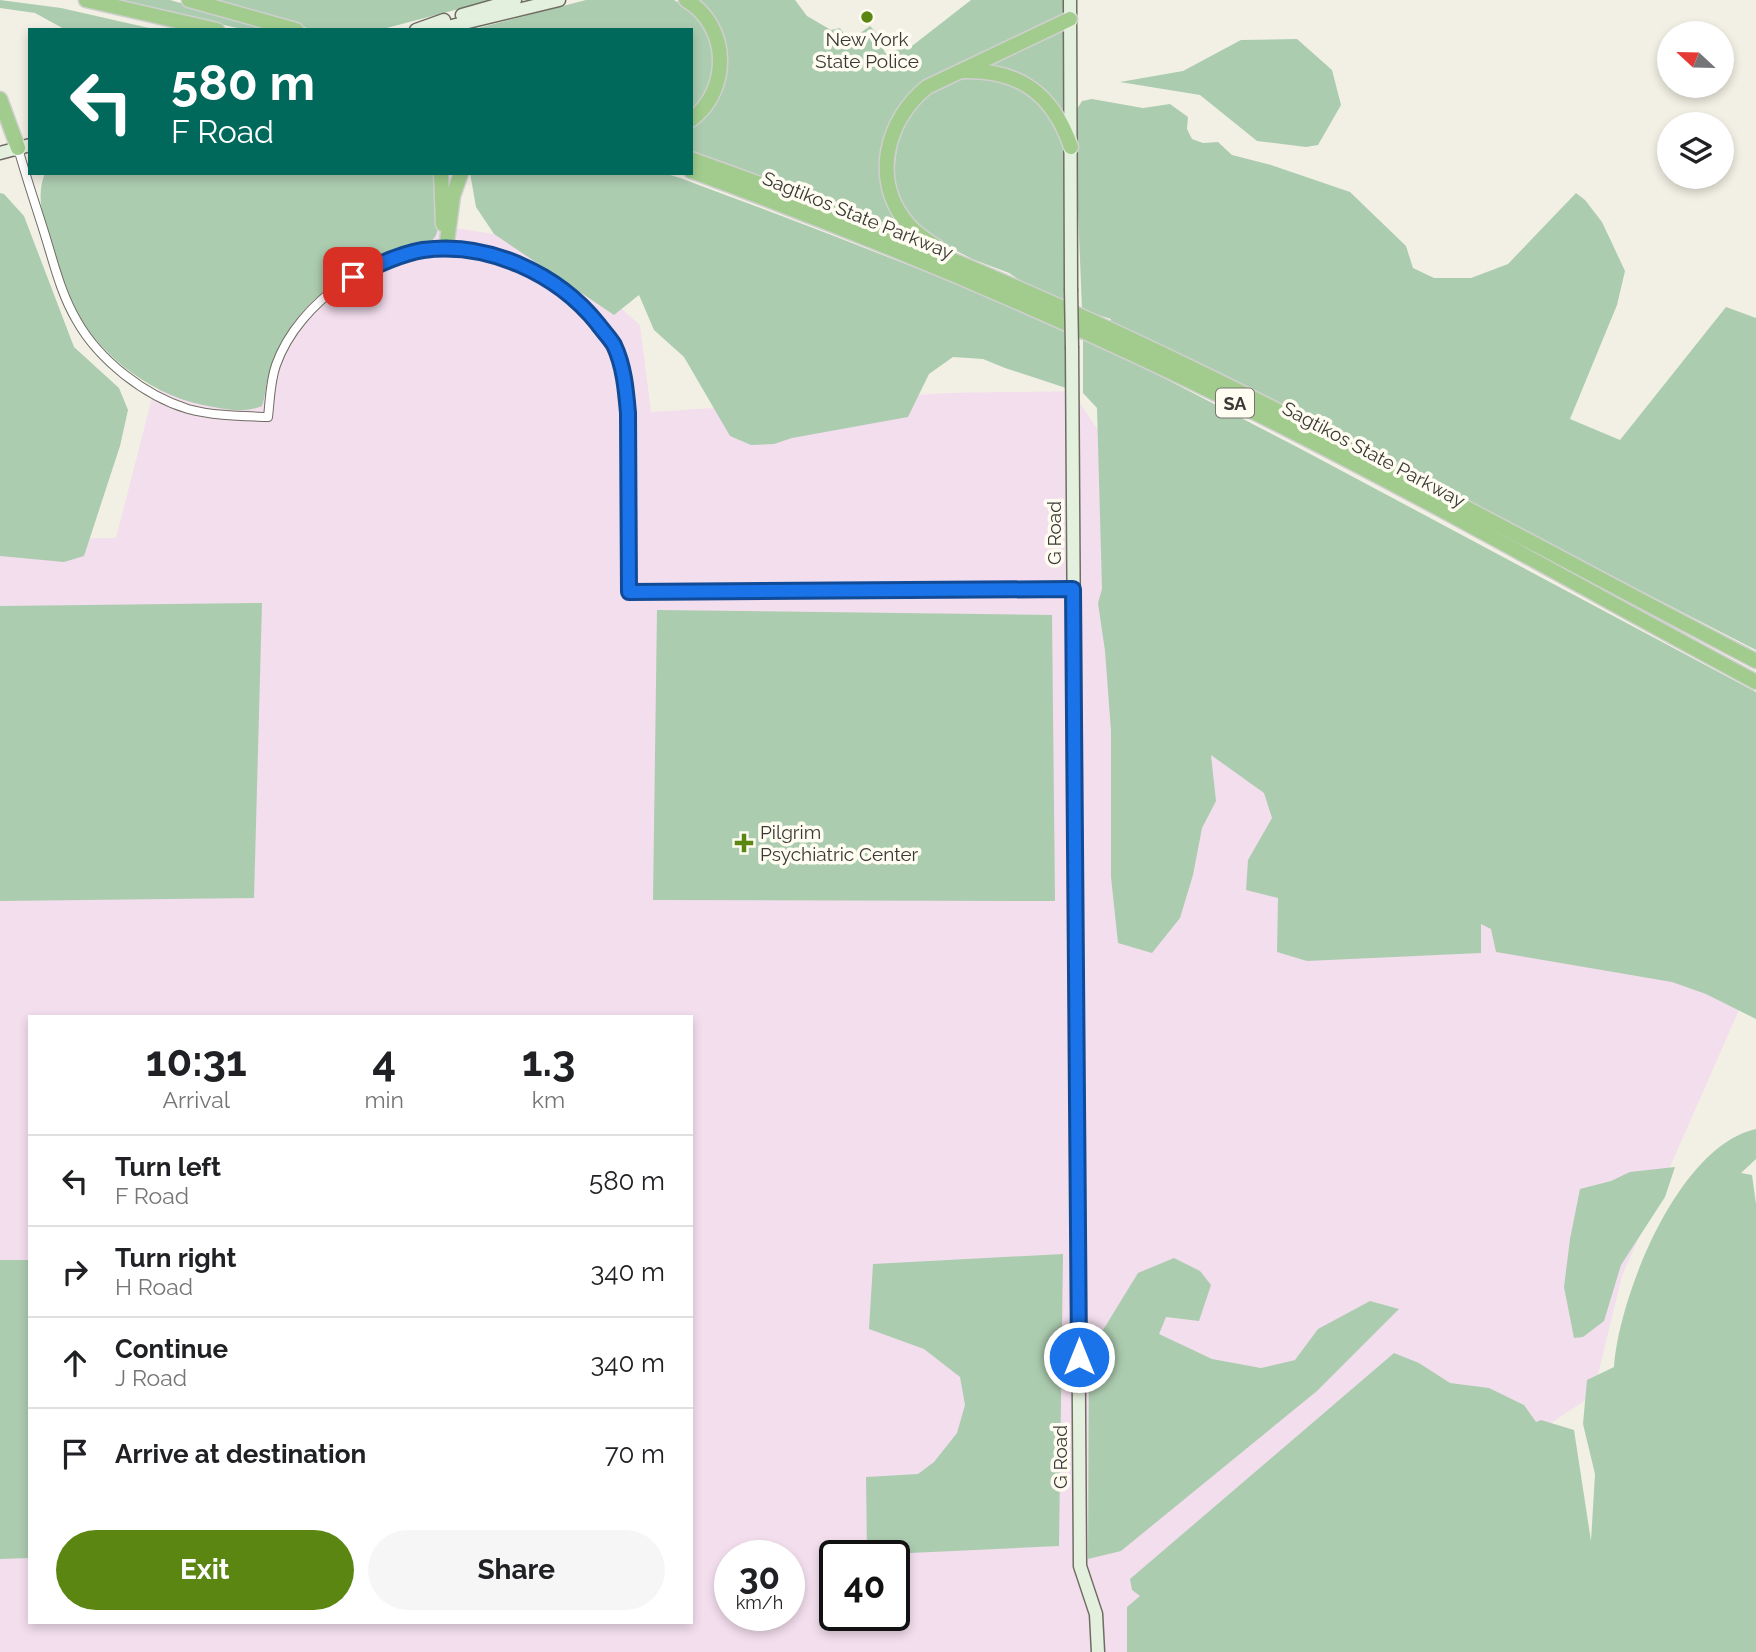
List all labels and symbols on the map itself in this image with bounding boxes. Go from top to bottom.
marker: New York State Police [859,9,875,25]
north arrow [1657,21,1734,98]
place label: New York State Police [815,28,919,72]
street label: Sagtikos State Parkway [759,167,957,263]
pin [323,247,383,307]
road number: SA [1216,388,1254,418]
street label: Sagtikos State Parkway [1279,396,1469,512]
street label: G Road [1043,501,1065,565]
place label: Pilgrim Psychiatric Center [760,821,919,865]
marker: Pilgrim Psychiatric Center [734,833,754,853]
position arrow [1042,1320,1116,1394]
street label: G Road [1049,1425,1071,1489]
speed limit sign: 40 [819,1540,910,1631]

